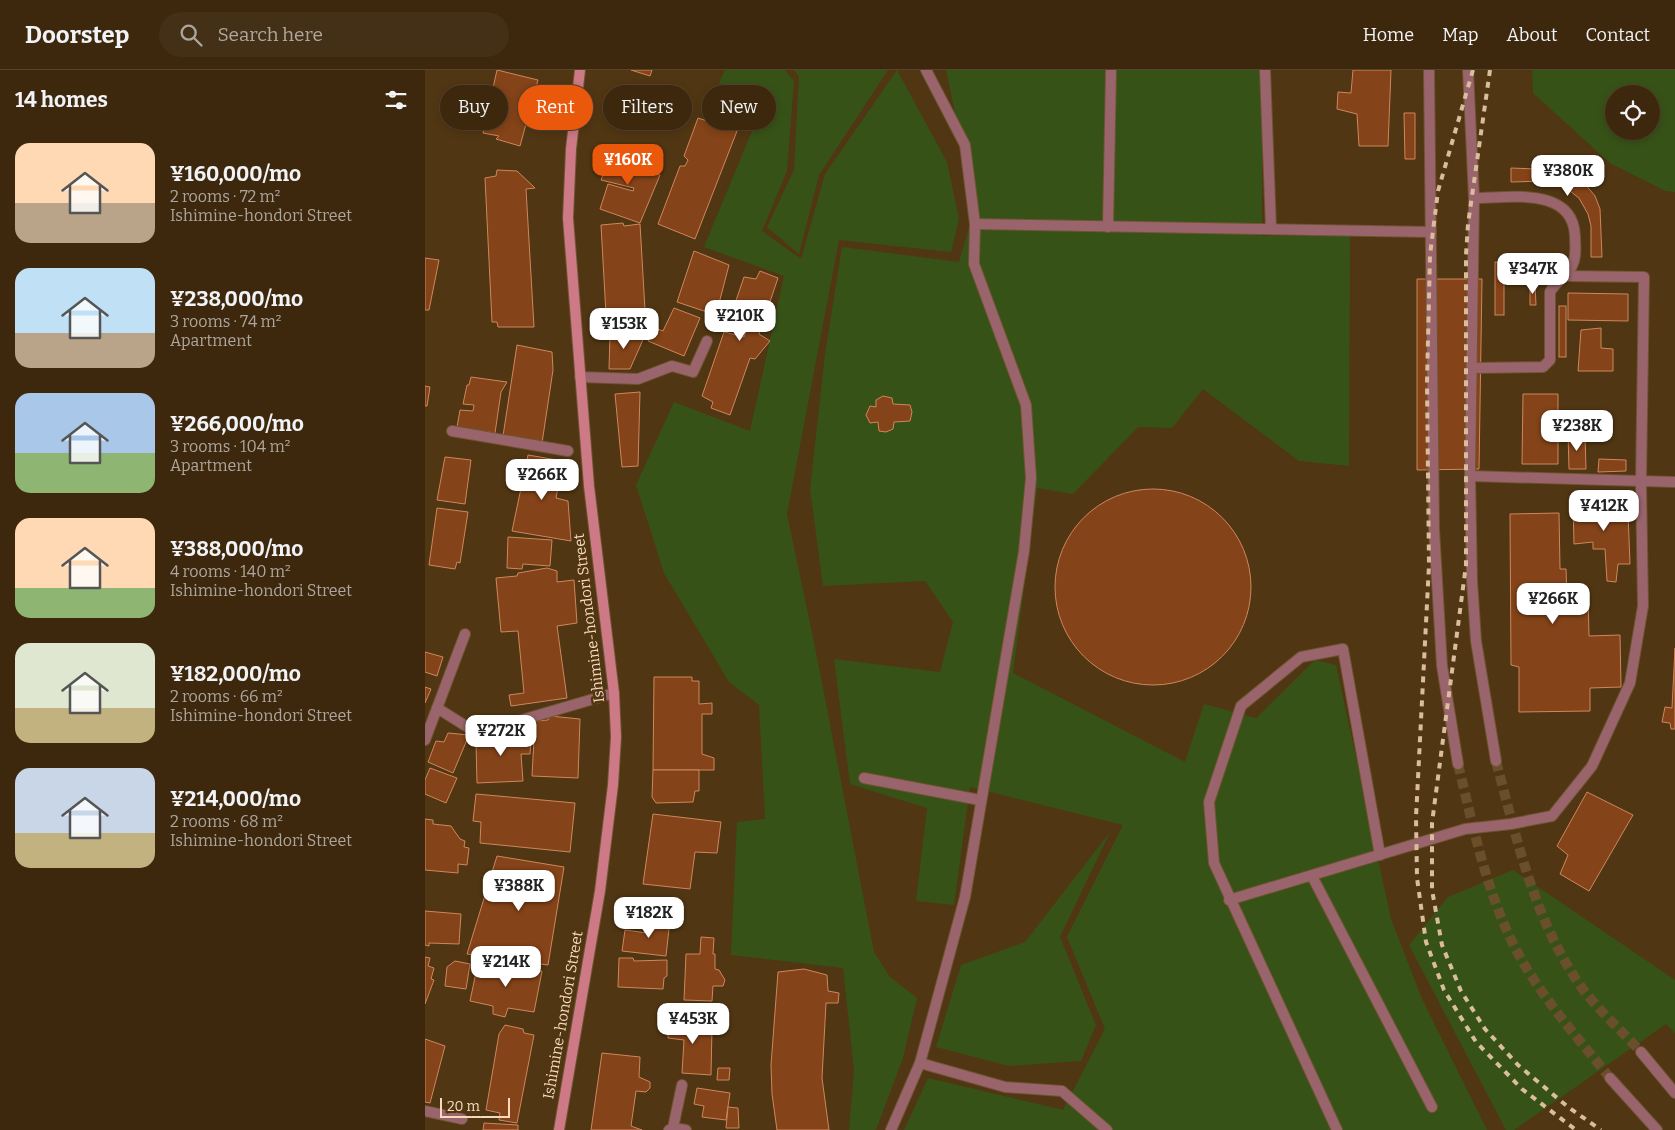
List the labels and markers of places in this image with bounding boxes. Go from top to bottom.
pin: ¥160K [593,144,663,186]
pin: ¥380K [1533,154,1603,197]
pin: ¥347K [1498,252,1568,295]
pin: ¥210K [705,300,775,342]
pin: ¥153K [589,308,659,350]
pin: ¥238K [1542,410,1612,452]
pin: ¥266K [507,458,577,501]
pin: ¥412K [1569,490,1639,532]
pin: ¥266K [1518,582,1588,625]
pin: ¥272K [466,714,536,757]
pin: ¥388K [484,870,554,912]
pin: ¥182K [614,896,684,939]
pin: ¥214K [471,946,541,988]
pin: ¥453K [658,1002,728,1045]

